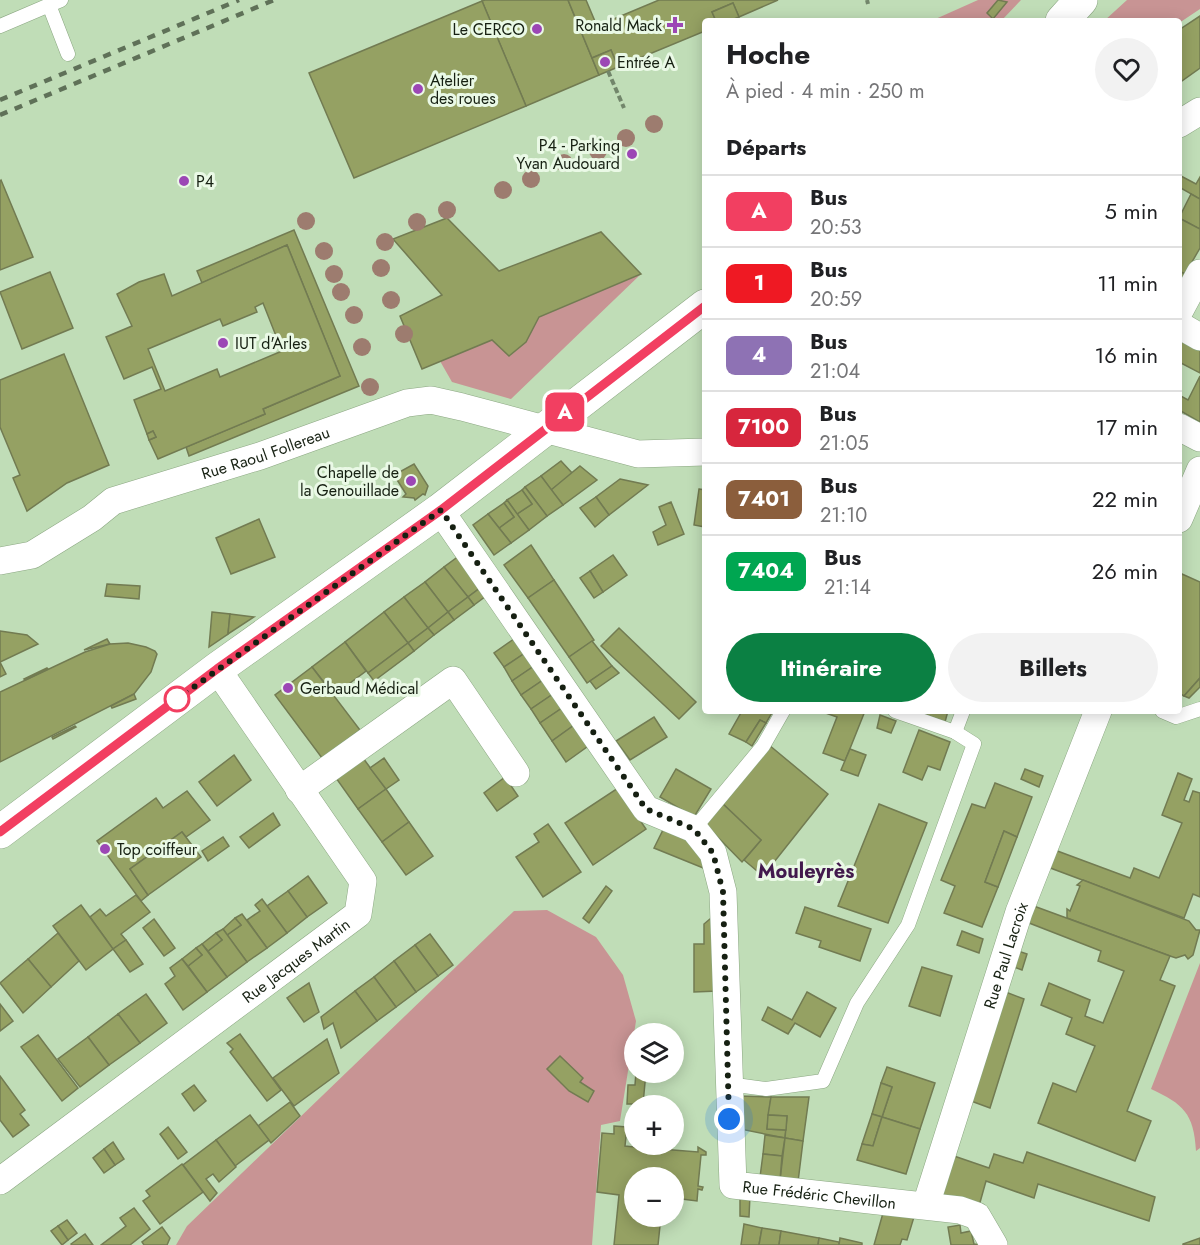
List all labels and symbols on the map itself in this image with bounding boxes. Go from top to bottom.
place label: Ronald Mack [575,14,663,37]
marker: Ronald Mack [666,16,684,34]
place label: Le CERCO [452,18,525,41]
marker: Le CERCO [530,22,544,36]
place label: Entrée A [617,51,676,74]
marker: Entrée A [598,55,612,69]
place label: Atelier des roues [430,69,496,110]
marker: Atelier des roues [411,82,425,96]
place label: P4 - Parking Yvan Audouard [516,134,620,175]
marker: P4 - Parking Yvan Audouard [625,147,639,161]
place label: P4 [196,170,214,193]
marker: P4 [177,174,191,188]
place label: IUT d'Arles [235,332,307,355]
marker: IUT d'Arles [216,336,230,350]
line badge: A [546,392,584,432]
street label: Rue Raoul Follereau [198,420,333,485]
place label: Chapelle de la Genouillade [300,461,399,502]
marker: Chapelle de la Genouillade [404,474,418,488]
place label: Gerbaud Médical [300,677,419,700]
marker: Gerbaud Médical [281,681,295,695]
unlabelled marker [164,686,190,712]
place label: Top coiffeur [117,838,198,861]
marker: Top coiffeur [98,842,112,856]
district label: Mouleyrès [758,857,854,886]
street label: Rue Paul Lacroix [978,898,1033,1012]
street label: Rue Jacques Martin [237,913,354,1008]
your location [714,1104,744,1134]
street label: Rue Frédéric Chevillon [741,1175,897,1214]

